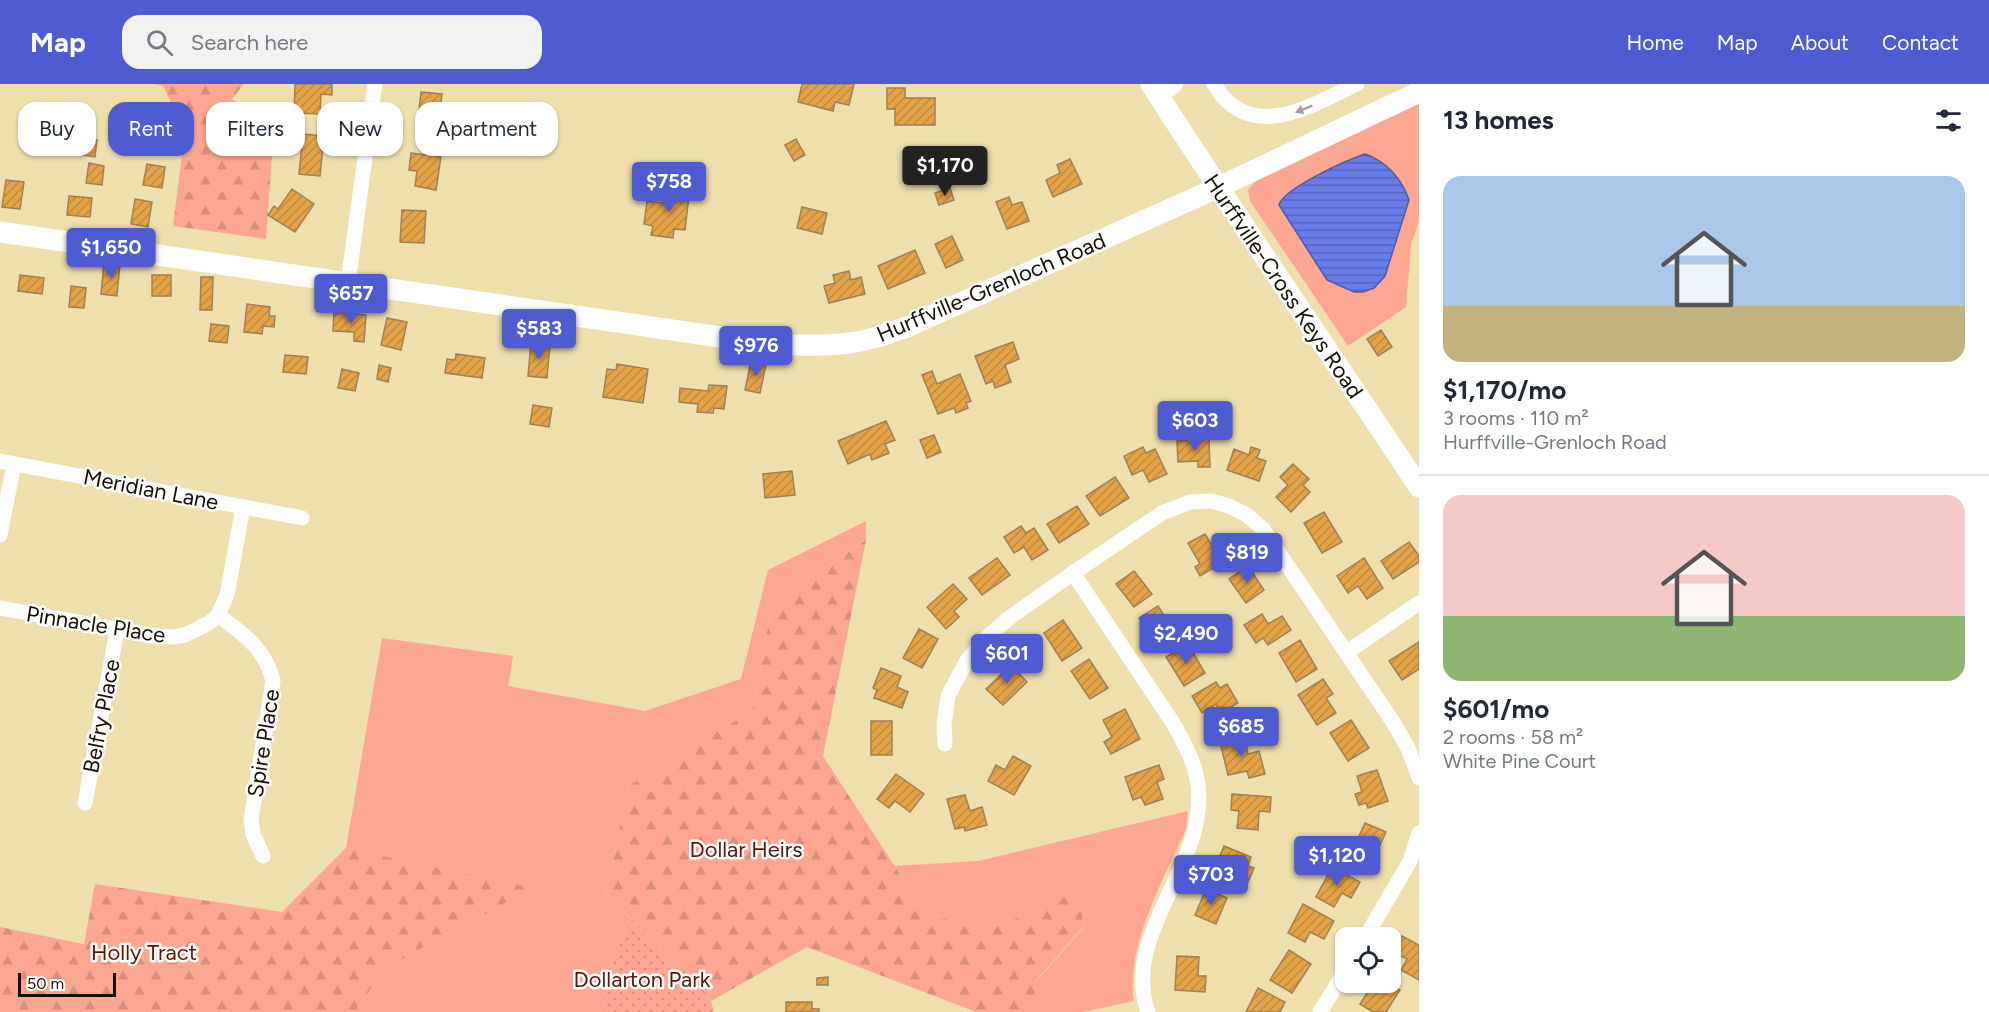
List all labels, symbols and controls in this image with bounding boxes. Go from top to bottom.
search box [122,15,542,69]
text: Map [30,25,86,59]
icon: search [143,26,176,59]
text: Search here [191,29,308,56]
text: Home [1627,30,1684,55]
text: Map [1717,30,1758,55]
text: About [1791,30,1849,55]
text: Contact [1882,30,1959,55]
chip: Buy [18,102,96,156]
chip: Rent [108,102,194,156]
chip: Filters [206,102,305,156]
chip: New [317,102,403,156]
chip: Apartment [415,102,558,156]
one-way arrow [1294,104,1312,114]
text: 13 homes [1443,104,1554,136]
icon: filters [1932,104,1965,137]
pin: $1,170 [896,146,994,197]
text: $1,170 [916,153,974,177]
pin: $758 [633,162,705,213]
text: $758 [646,169,692,193]
street label: Hurffville-Cross Keys Road [1198,169,1369,404]
icon: home [1650,215,1758,323]
street label: Hurffville-Grenloch Road [873,227,1110,348]
pin: $1,650 [62,228,160,279]
text: $1,650 [81,235,141,259]
pin: $657 [315,274,387,325]
text: $657 [328,281,374,305]
pin: $583 [503,309,575,360]
text: $583 [516,316,562,340]
pin: $976 [720,326,792,377]
text: $976 [733,333,779,357]
text: $1,170/mo [1443,374,1566,406]
pin: $603 [1159,401,1231,452]
text: 3 rooms · 110 m² [1443,406,1589,430]
text: $603 [1172,408,1218,432]
text: Hurffville-Grenloch Road [1443,430,1667,454]
street label: Meridian Lane [81,463,221,516]
pin: $819 [1211,533,1283,584]
icon: home [1650,534,1758,642]
text: $819 [1225,540,1269,564]
street label: Pinnacle Place [24,600,167,649]
pin: $2,490 [1137,614,1235,665]
text: $2,490 [1153,621,1219,645]
pin: $601 [971,634,1043,685]
text: $601 [985,641,1029,665]
street label: Belfry Place [77,657,126,775]
street label: Spire Place [242,687,285,799]
text: $601/mo [1443,693,1549,725]
pin: $685 [1205,707,1277,758]
text: $685 [1218,714,1264,738]
text: 2 rooms · 58 m² [1443,725,1583,749]
text: White Pine Court [1443,749,1596,773]
park label: Dollar Heirs [690,836,803,863]
pin: $1,120 [1288,836,1386,887]
text: $1,120 [1308,843,1366,867]
pin: $703 [1175,855,1247,906]
text: $703 [1188,862,1234,886]
map controls [1335,927,1401,993]
button: locate [1335,927,1401,993]
park label: Holly Tract [91,939,197,966]
park label: Dollarton Park [574,966,711,993]
scale bar [18,970,116,998]
text: 50 m [27,974,64,993]

